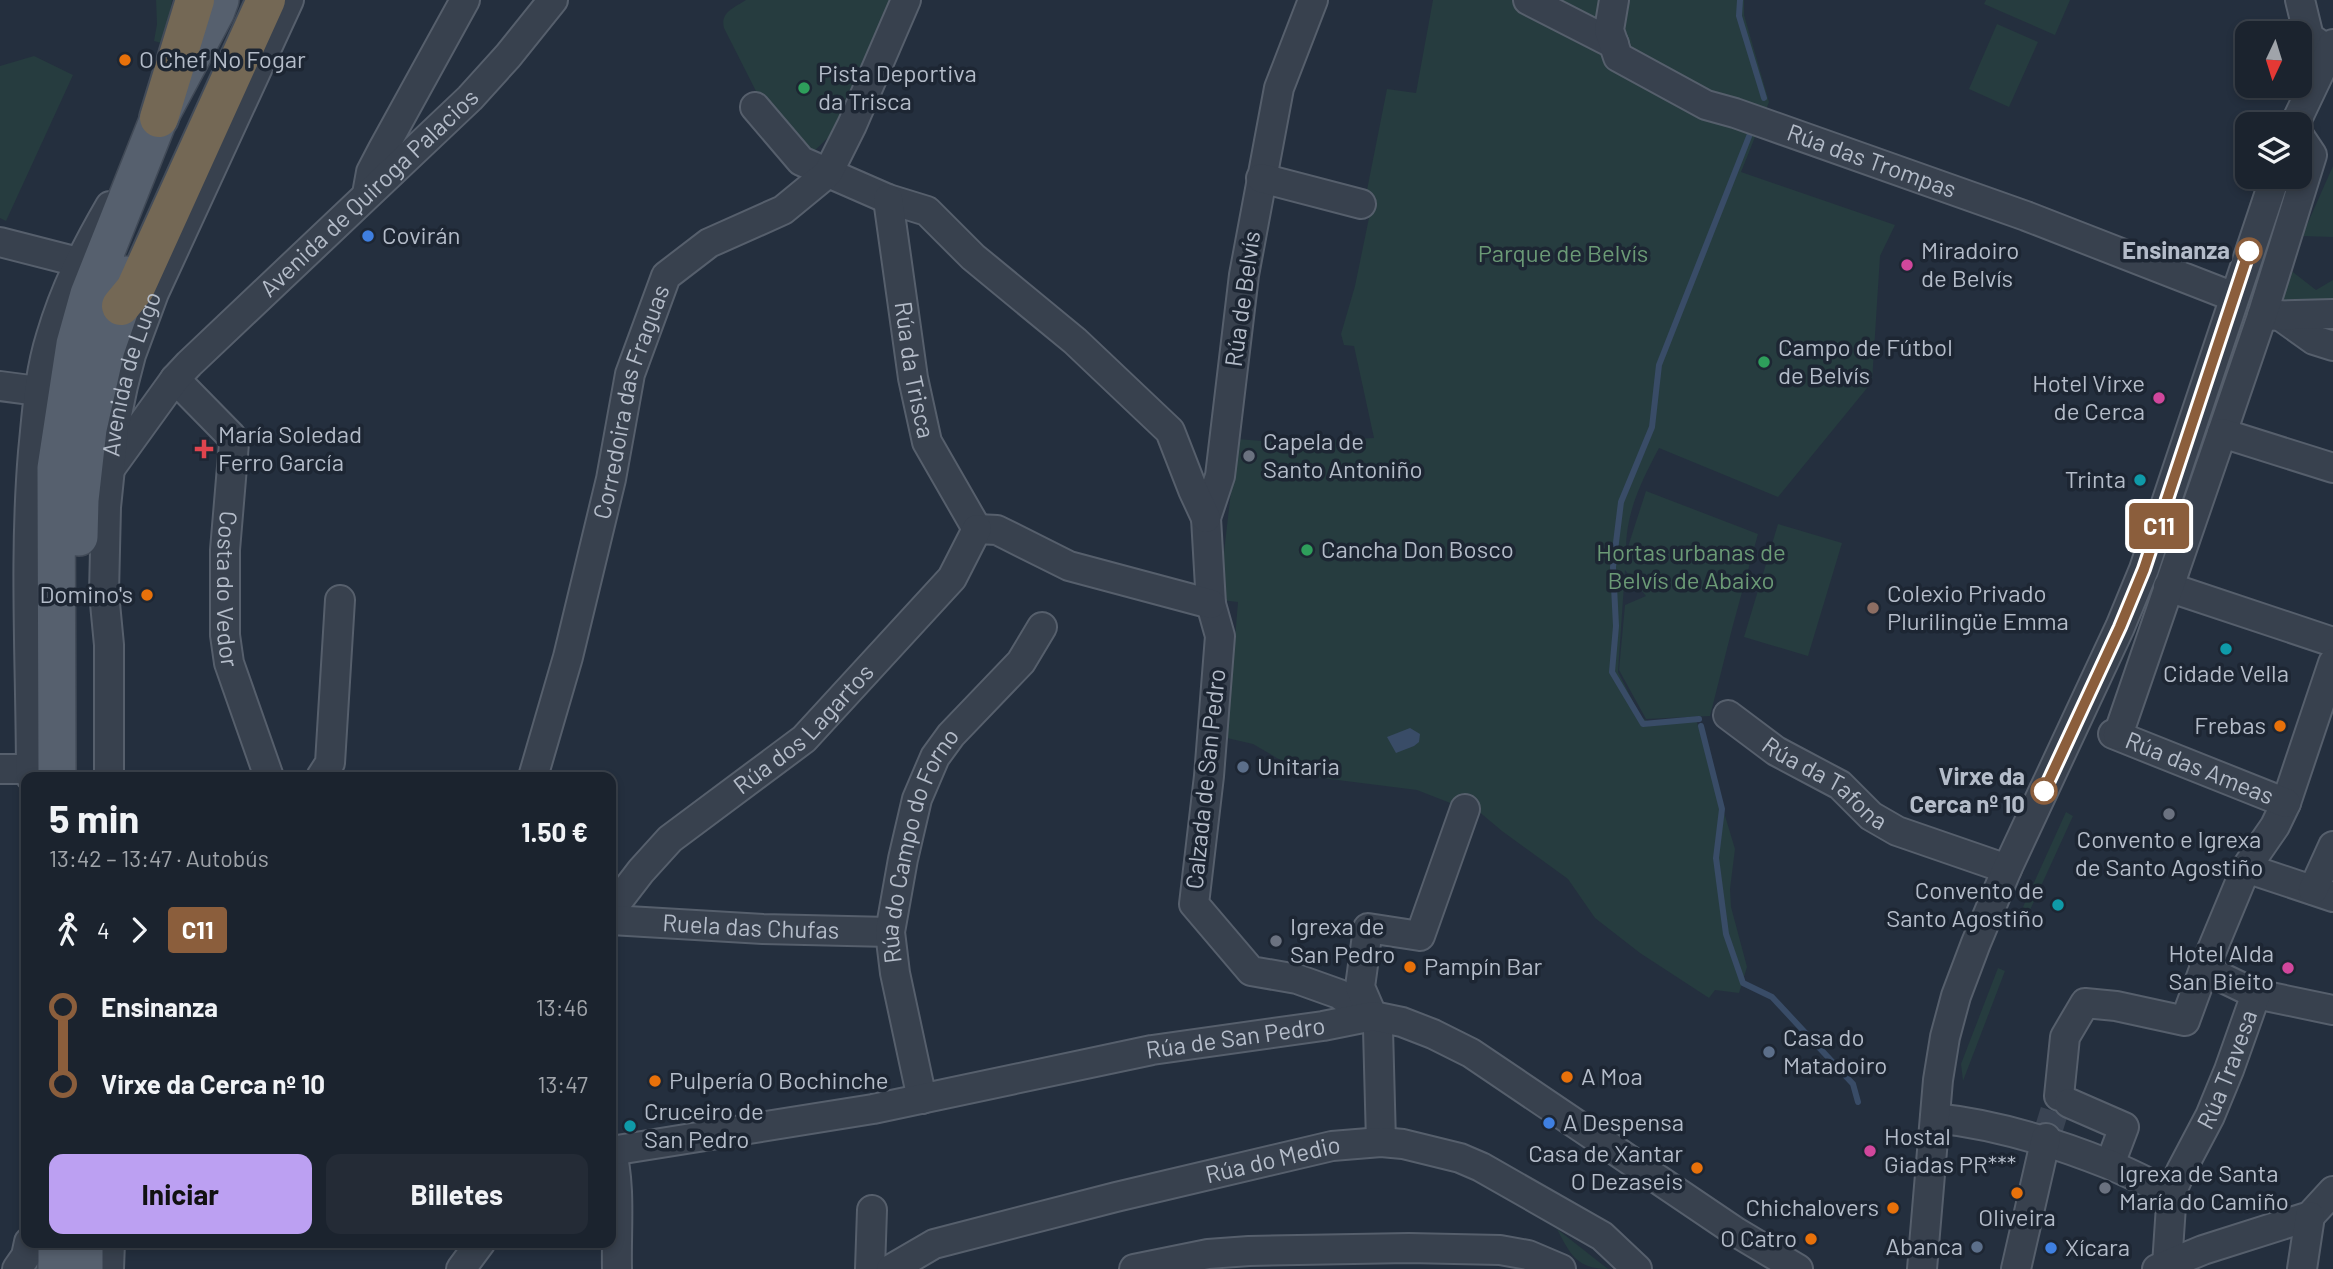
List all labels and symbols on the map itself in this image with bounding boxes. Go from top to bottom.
north arrow [2235,21,2312,98]
place label: O Chef No Fogar [139,44,306,73]
marker: O Chef No Fogar [117,52,133,68]
place label: Pista Deportiva da Trisca [818,58,977,115]
marker: Pista Deportiva da Trisca [796,80,812,96]
street label: Avenida de Quiroga Palacios [253,83,484,302]
street label: Rúa das Trompas [1784,117,1960,203]
place label: Covirán [382,220,461,249]
marker: Covirán [360,228,376,244]
street label: Rúa de Belvís [1218,229,1265,369]
place label: Miradoiro de Belvís [1921,235,2019,292]
place label: Ensinanza [2122,235,2230,264]
park label: Parque de Belvís [1478,238,1648,267]
marker: Ensinanza [2236,238,2262,264]
marker: Miradoiro de Belvís [1899,257,1915,273]
street label: Corredoira das Fraguas [586,280,675,522]
street label: Avenida de Lugo [95,287,166,458]
street label: Rúa da Trisca [889,300,942,441]
place label: Campo de Fútbol de Belvís [1778,332,1953,389]
marker: Campo de Fútbol de Belvís [1756,354,1772,370]
place label: Hotel Virxe de Cerca [2032,368,2145,425]
marker: Hotel Virxe de Cerca [2151,390,2167,406]
place label: María Soledad Ferro García [218,419,362,476]
place label: Capela de Santo Antoniño [1263,426,1422,483]
marker: María Soledad Ferro García [196,441,212,457]
marker: Capela de Santo Antoniño [1241,448,1257,464]
place label: Trinta [2065,464,2126,493]
marker: Trinta [2132,472,2148,488]
line badge: C11 [2119,503,2199,549]
street label: Costa do Vedor [212,510,245,669]
place label: Cancha Don Bosco [1321,534,1514,563]
park label: Hortas urbanas de Belvís de Abaixo [1596,537,1786,594]
marker: Cancha Don Bosco [1299,542,1315,558]
place label: Colexio Privado Plurilingüe Emma [1887,578,2069,635]
place label: Domino's [39,579,133,608]
marker: Domino's [139,587,155,603]
marker: Colexio Privado Plurilingüe Emma [1865,600,1881,616]
marker: Cidade Vella [2218,641,2234,657]
street label: Rúa dos Lagartos [727,657,879,800]
place label: Cidade Vella [2163,658,2289,687]
street label: Calzada de San Pedro [1179,667,1230,890]
place label: Frebas [2194,710,2266,739]
marker: Frebas [2272,718,2288,734]
street label: Rúa do Campo do Forno [874,722,964,965]
street label: Rúa das Ameas [2122,724,2278,810]
street label: Rúa da Tafona [1757,730,1893,835]
place label: Unitaria [1257,751,1340,780]
marker: Unitaria [1235,759,1251,775]
place label: Virxe da Cerca nº 10 [1909,761,2025,818]
marker: Virxe da Cerca nº 10 [2031,778,2057,804]
marker: Convento e Igrexa de Santo Agostiño [2161,806,2177,822]
place label: Convento e Igrexa de Santo Agostiño [2075,824,2263,881]
place label: Convento de Santo Agostiño [1886,875,2044,932]
marker: Convento de Santo Agostiño [2050,897,2066,913]
street label: Ruela das Chufas [662,907,840,944]
place label: Igrexa de San Pedro [1290,911,1395,968]
marker: Igrexa de San Pedro [1268,933,1284,949]
place label: Hotel Alda San Bieito [2168,938,2274,995]
place label: Pampín Bar [1424,951,1542,980]
marker: Pampín Bar [1402,959,1418,975]
marker: Hotel Alda San Bieito [2280,960,2296,976]
street label: Rúa Travesa [2190,1006,2262,1134]
street label: Rúa de San Pedro [1144,1010,1327,1064]
place label: Casa do Matadoiro [1783,1022,1887,1079]
marker: Casa do Matadoiro [1761,1044,1777,1060]
place label: A Moa [1581,1061,1643,1090]
place label: Pulpería O Bochinche [669,1065,889,1094]
marker: A Moa [1559,1069,1575,1085]
marker: Pulpería O Bochinche [647,1073,663,1089]
place label: Cruceiro de San Pedro [644,1096,764,1153]
place label: A Despensa [1563,1107,1684,1136]
marker: A Despensa [1541,1115,1557,1131]
marker: Cruceiro de San Pedro [622,1118,638,1134]
place label: Hostal Giadas PR*** [1884,1121,2016,1178]
street label: Rúa do Medio [1202,1129,1341,1188]
place label: Casa de Xantar O Dezaseis [1528,1138,1683,1195]
marker: Hostal Giadas PR*** [1862,1143,1878,1159]
place label: Igrexa de Santa María do Camiño [2119,1158,2289,1215]
marker: Casa de Xantar O Dezaseis [1689,1160,1705,1176]
marker: Igrexa de Santa María do Camiño [2097,1180,2113,1196]
marker: Oliveira [2009,1185,2025,1201]
place label: Chichalovers [1746,1192,1879,1221]
marker: Chichalovers [1885,1200,1901,1216]
place label: Oliveira [1978,1202,2056,1231]
place label: O Catro [1720,1223,1797,1252]
marker: O Catro [1803,1231,1819,1247]
place label: Abanca [1886,1231,1963,1260]
place label: Xícara [2065,1232,2130,1261]
marker: Abanca [1969,1239,1985,1255]
marker: Xícara [2043,1240,2059,1256]

